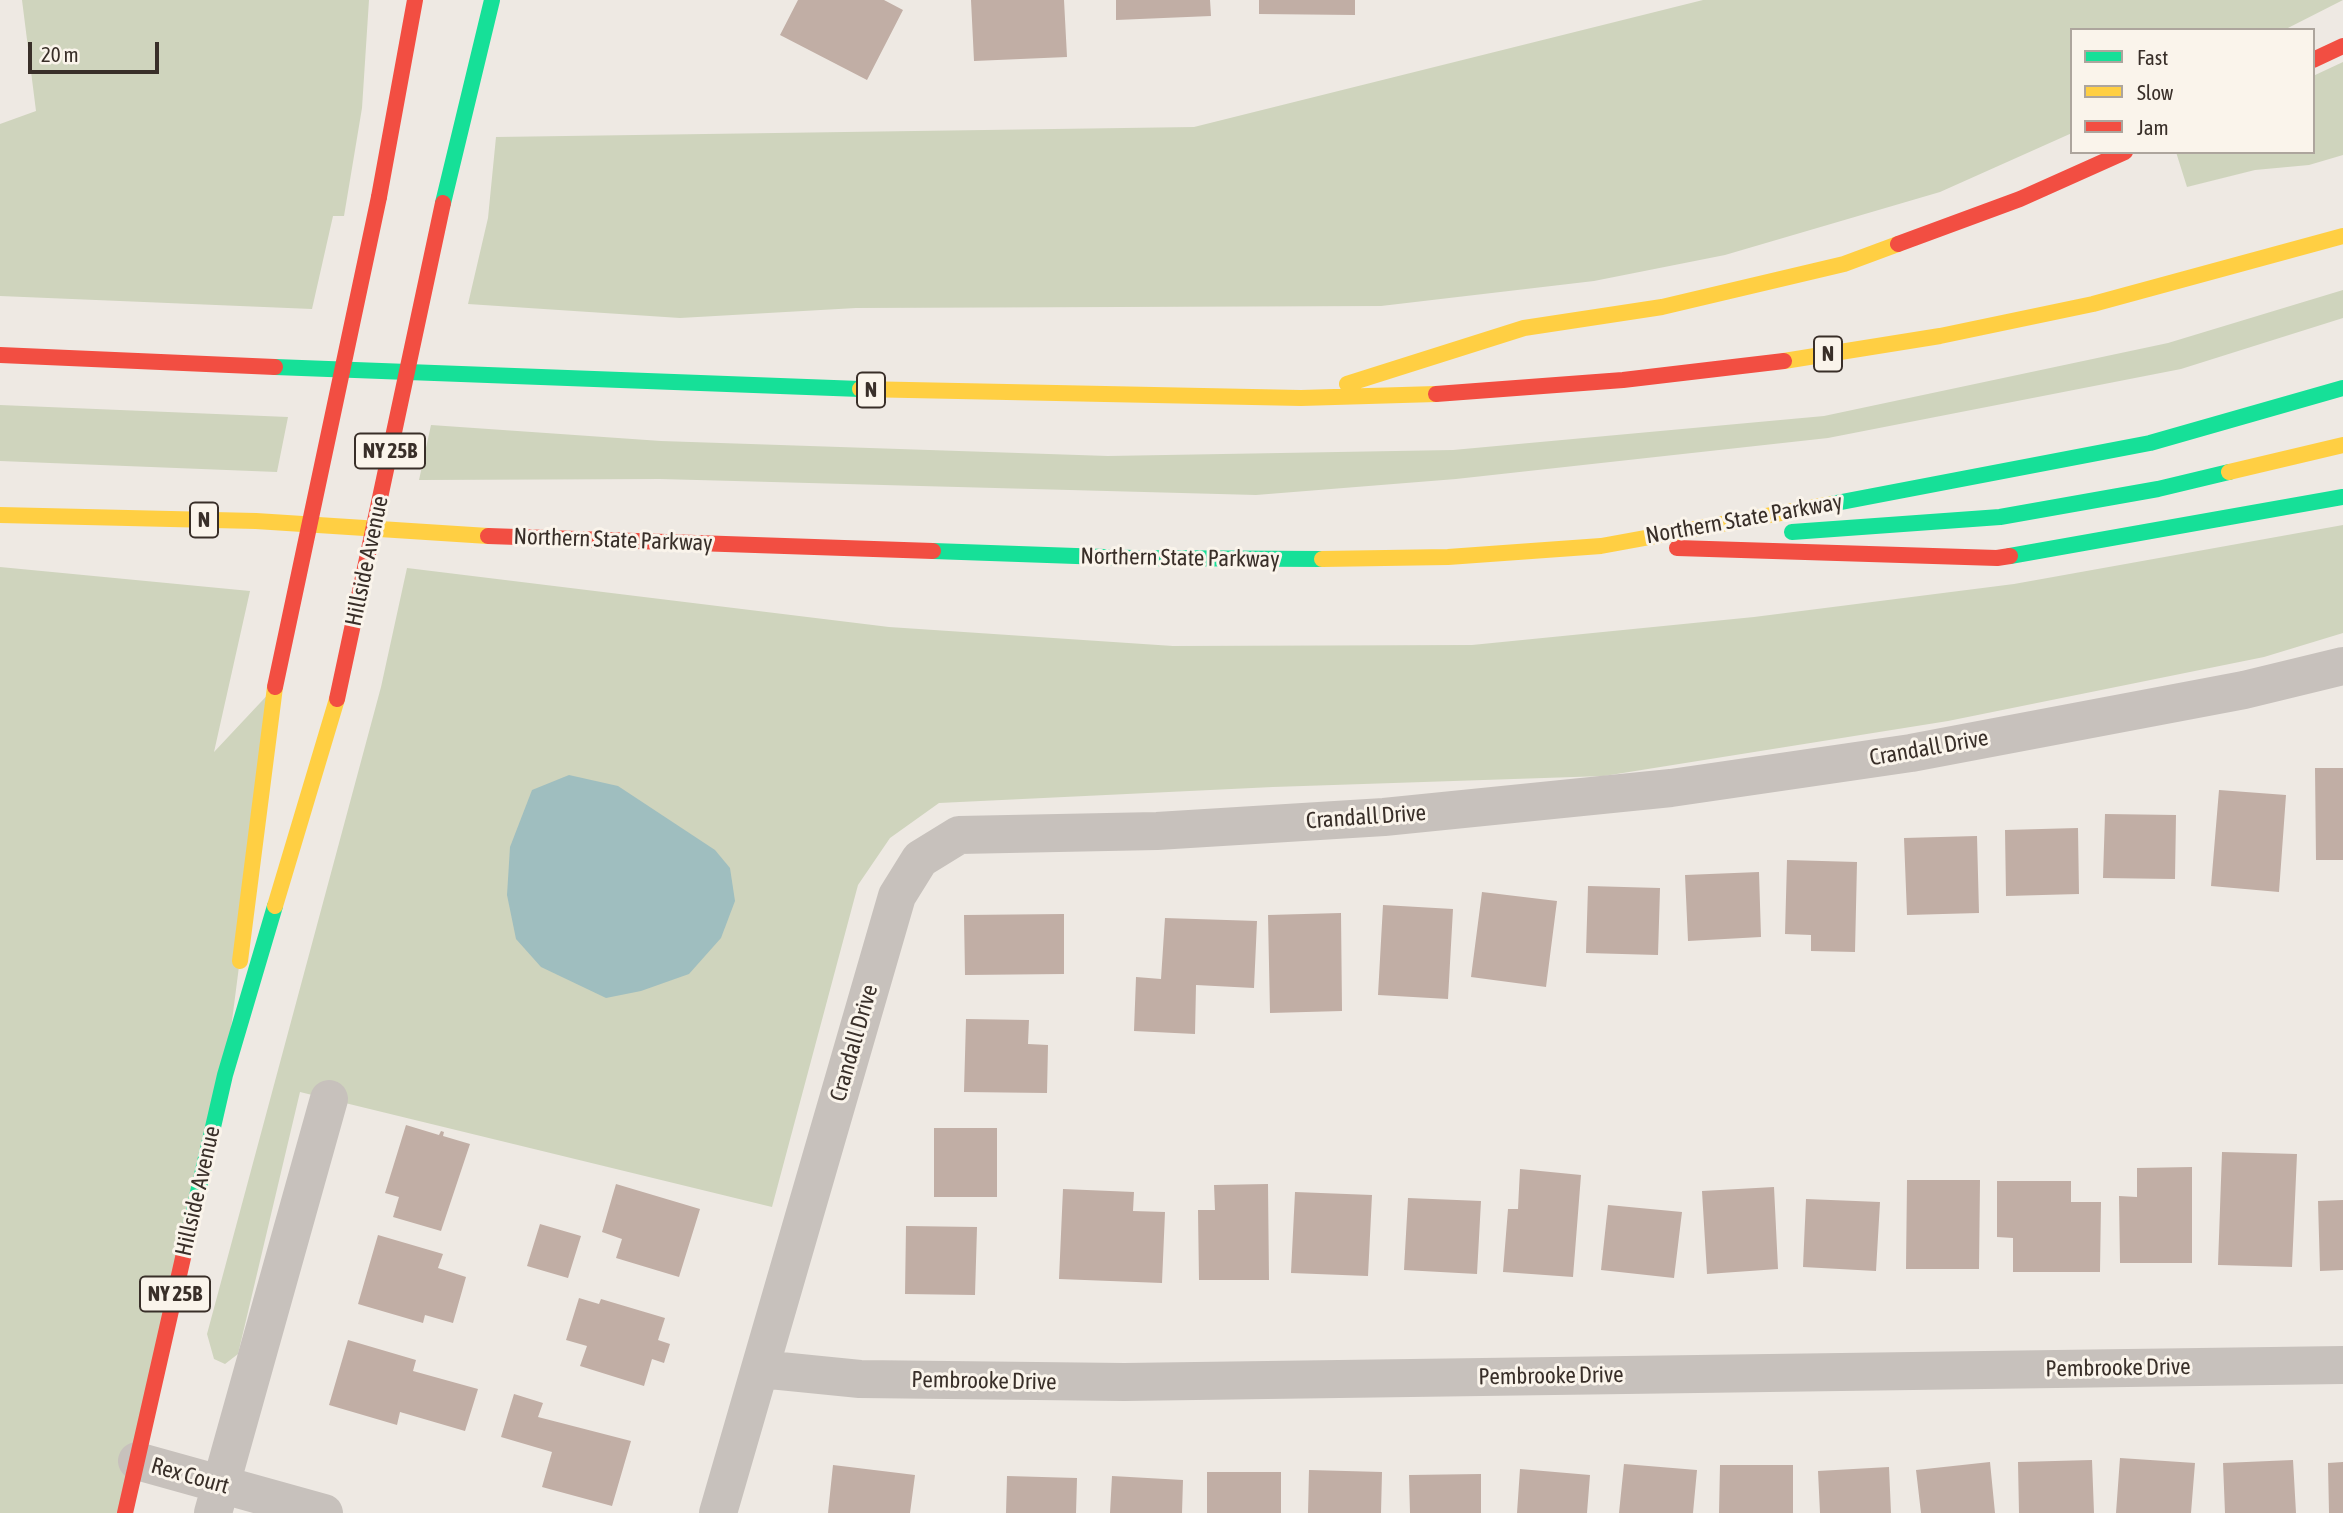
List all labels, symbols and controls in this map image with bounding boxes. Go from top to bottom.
scale bar [32,28,163,72]
legend [2070,28,2315,154]
text: 20 m [41,42,79,66]
text: Fast [2137,45,2168,69]
text: Slow [2137,80,2173,104]
text: Jam [2137,115,2169,139]
road number: N [1814,336,1842,372]
road number: N [857,372,885,408]
road number: NY 25B [355,434,425,468]
street label: Northern State Parkway [1643,488,1845,550]
street label: Hillside Avenue [340,493,394,629]
road number: N [190,503,218,538]
street label: Northern State Parkway [513,523,713,557]
street label: Northern State Parkway [1080,542,1280,574]
street label: Crandall Drive [1867,724,1991,772]
street label: Crandall Drive [1305,799,1427,835]
street label: Crandall Drive [824,981,884,1105]
street label: Hillside Avenue [170,1123,226,1259]
road number: NY 25B [140,1276,210,1312]
street label: Pembrooke Drive [2045,1353,2191,1383]
street label: Pembrooke Drive [1478,1361,1624,1391]
street label: Pembrooke Drive [911,1366,1057,1396]
street label: Rex Court [148,1452,232,1500]

